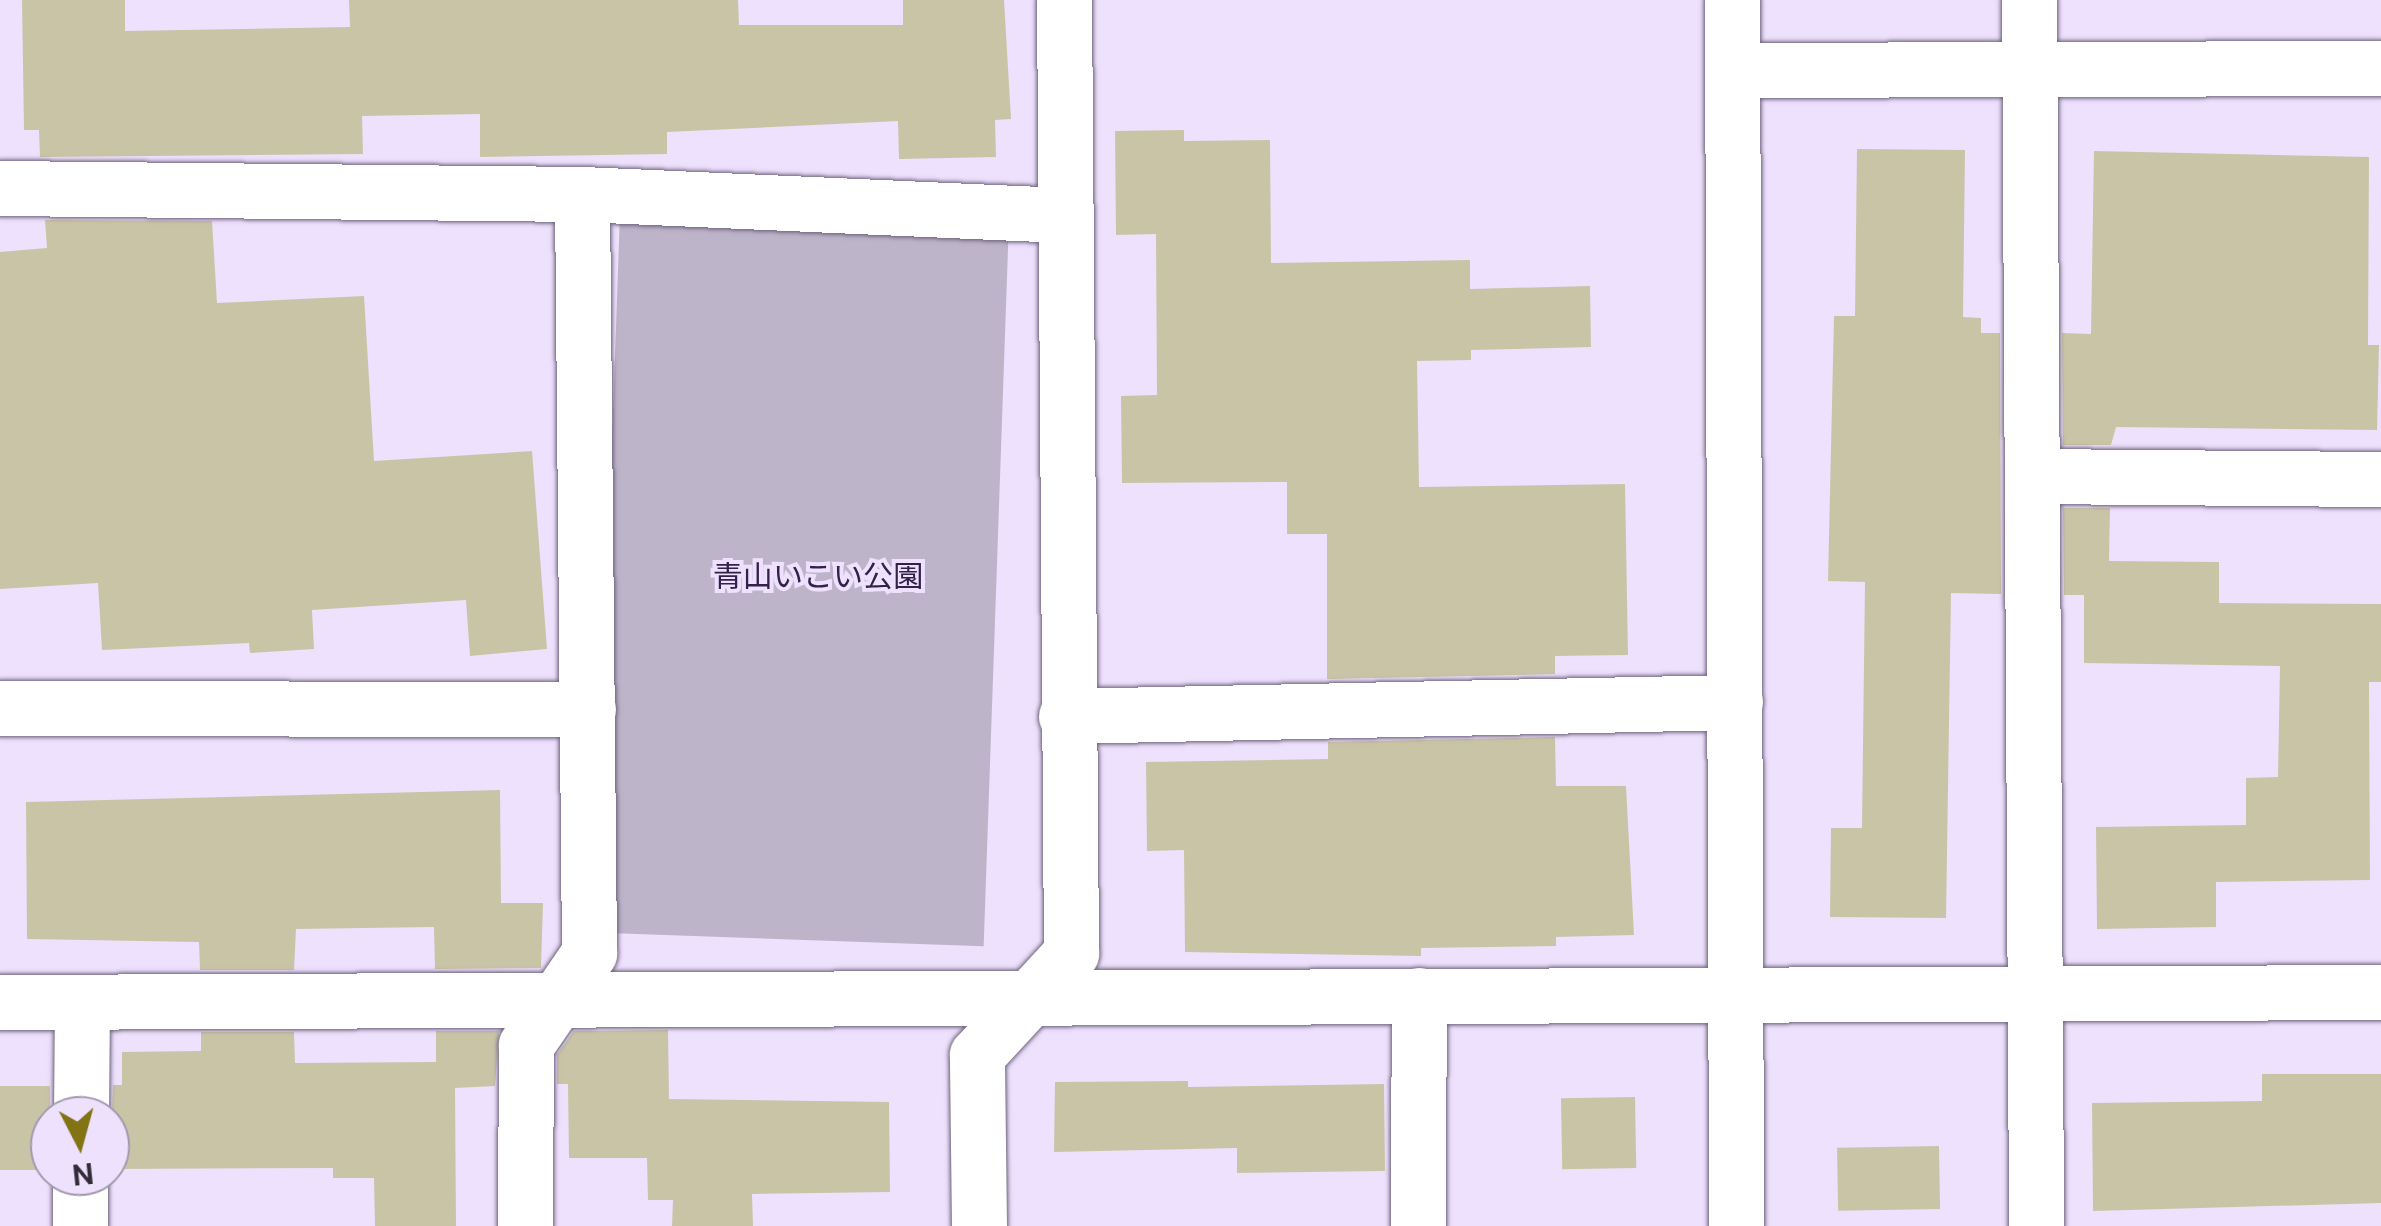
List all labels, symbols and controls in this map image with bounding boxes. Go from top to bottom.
park label: 青山いこい公園 [713,558,923,594]
north arrow [30,1096,130,1196]
text: N [70,1157,96,1192]

